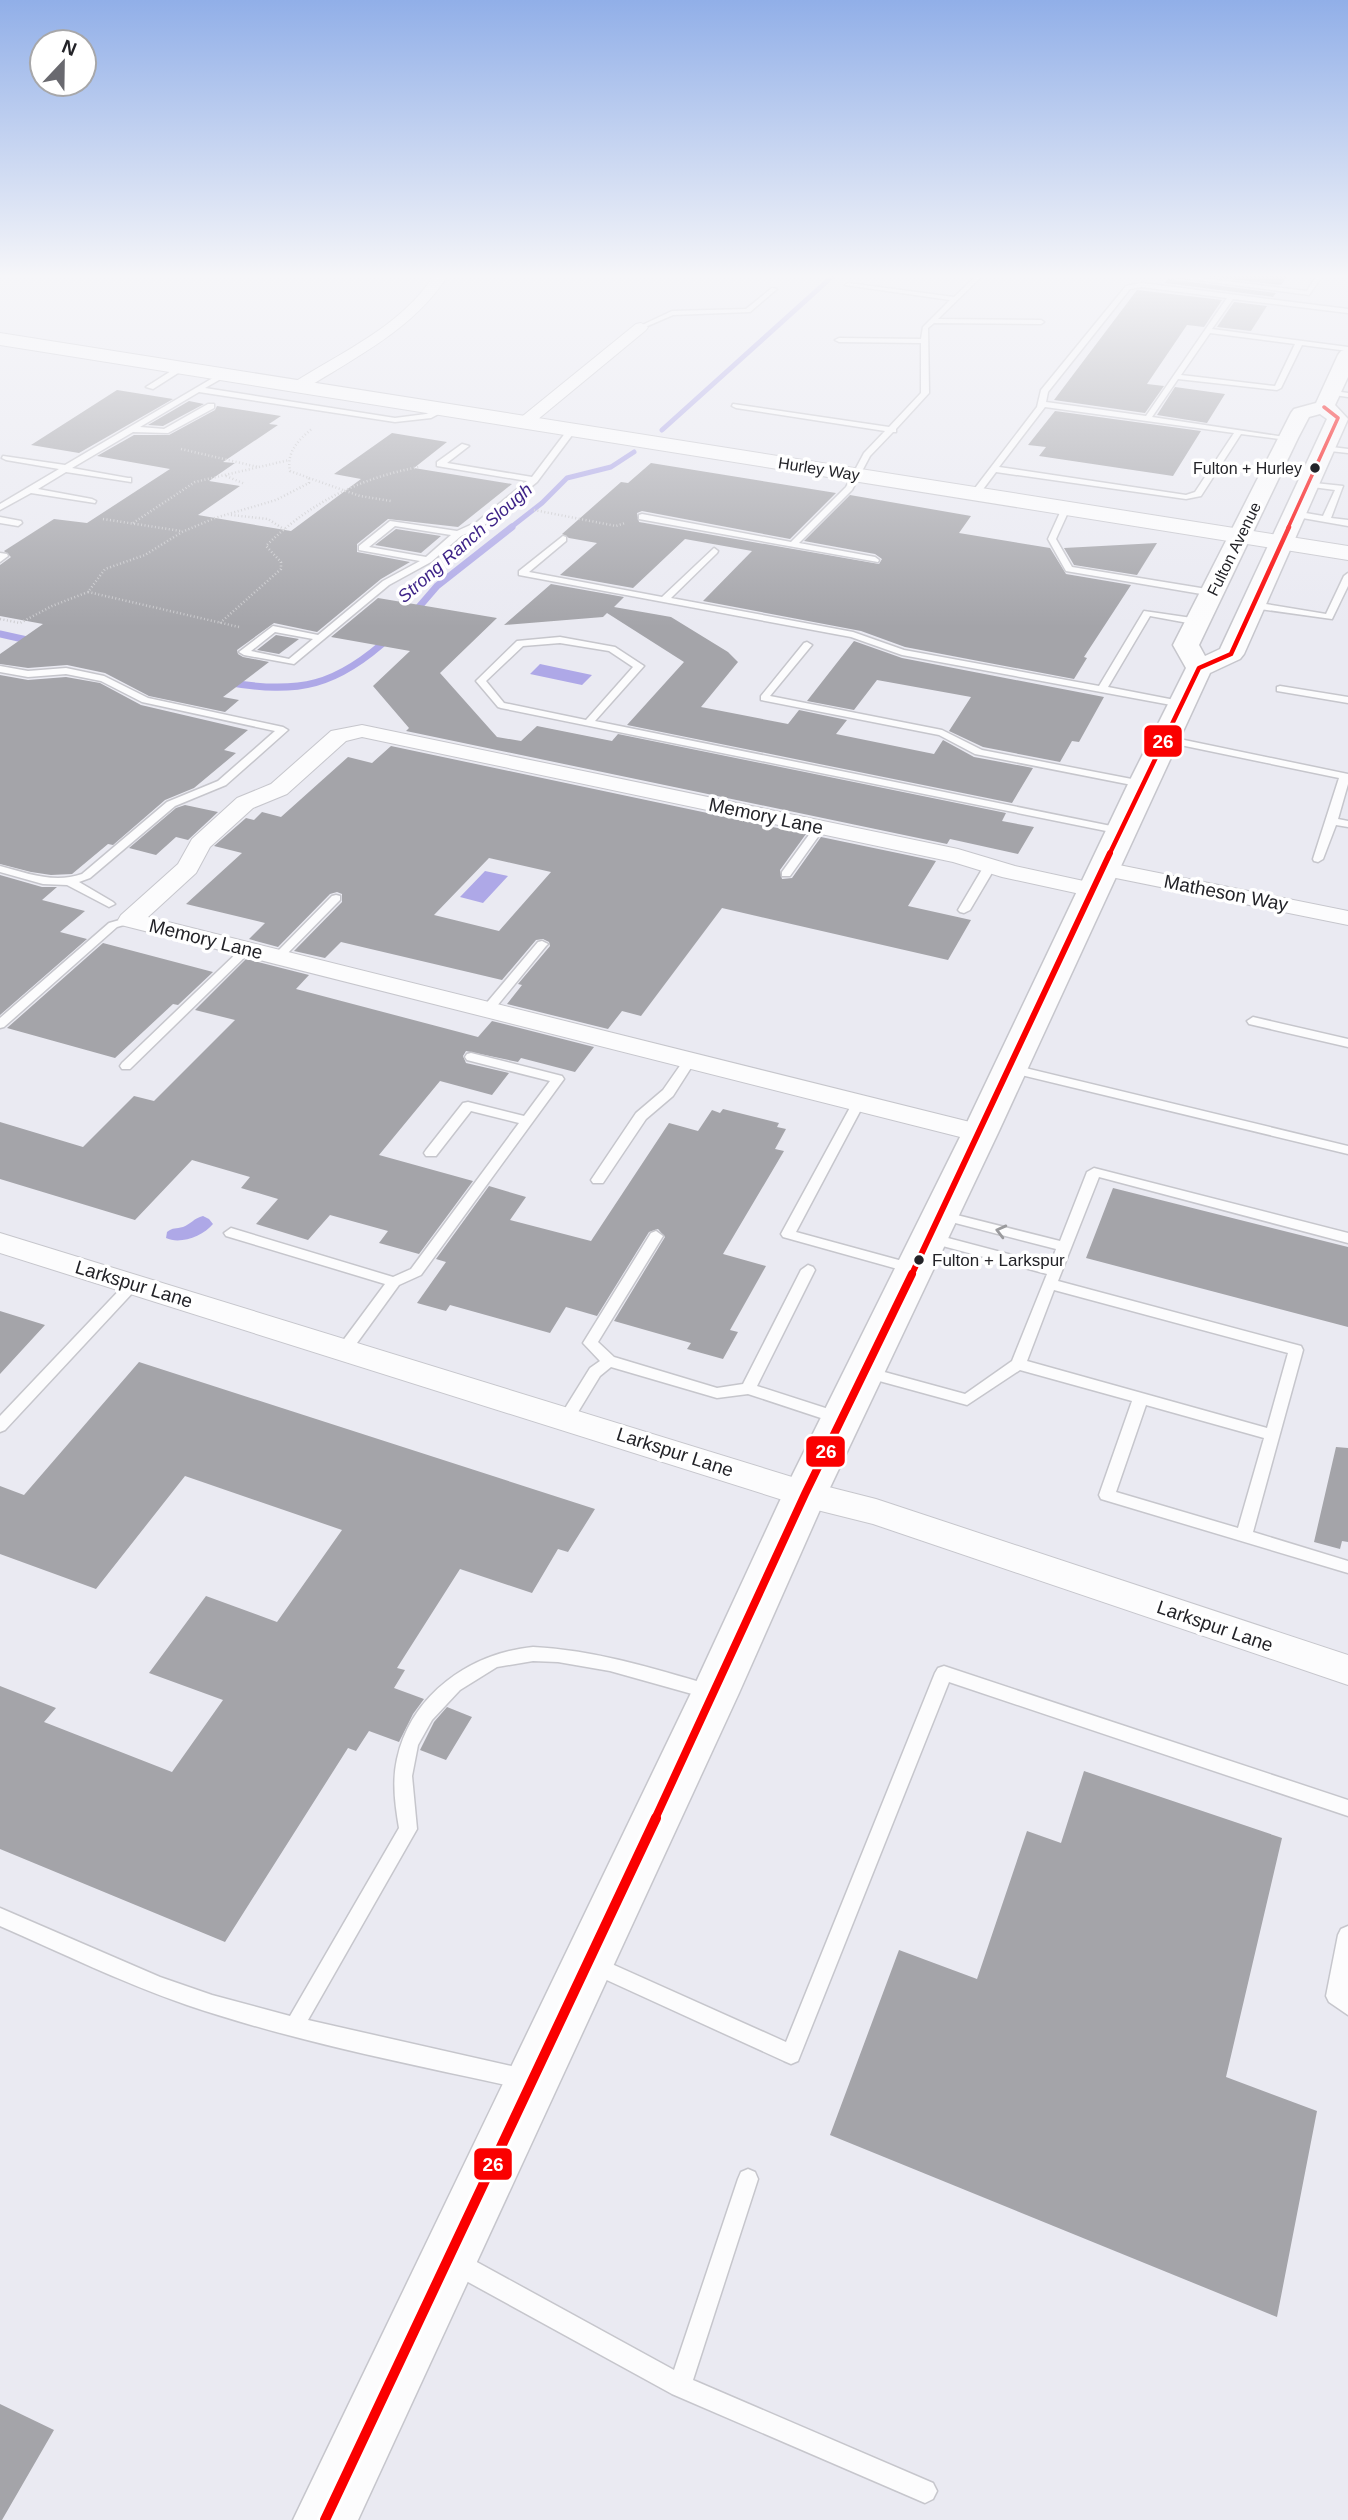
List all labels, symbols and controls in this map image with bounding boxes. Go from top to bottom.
north arrow [28,28,98,98]
text: N [59,35,79,60]
street label: Hurley Way [777,454,861,484]
place label: Fulton + Hurley [1193,460,1302,477]
marker: Fulton + Hurley [1308,461,1322,475]
water label: Strong Ranch Slough [394,479,536,607]
street label: Fulton Avenue [1204,499,1264,599]
line badge: 26 [1143,724,1183,758]
text: 26 [1152,731,1174,752]
street label: Memory Lane [707,794,825,838]
street label: Matheson Way [1162,871,1290,915]
street label: Memory Lane [147,915,265,963]
one-way arrow [996,1225,1008,1239]
place label: Fulton + Larkspur [932,1251,1065,1270]
marker: Fulton + Larkspur [912,1253,926,1267]
street label: Larkspur Lane [73,1256,195,1312]
street label: Larkspur Lane [614,1423,736,1481]
line badge: 26 [805,1435,846,1468]
text: 26 [815,1441,837,1462]
street label: Larkspur Lane [1154,1596,1276,1656]
line badge: 26 [473,2147,513,2181]
text: 26 [482,2154,504,2175]

